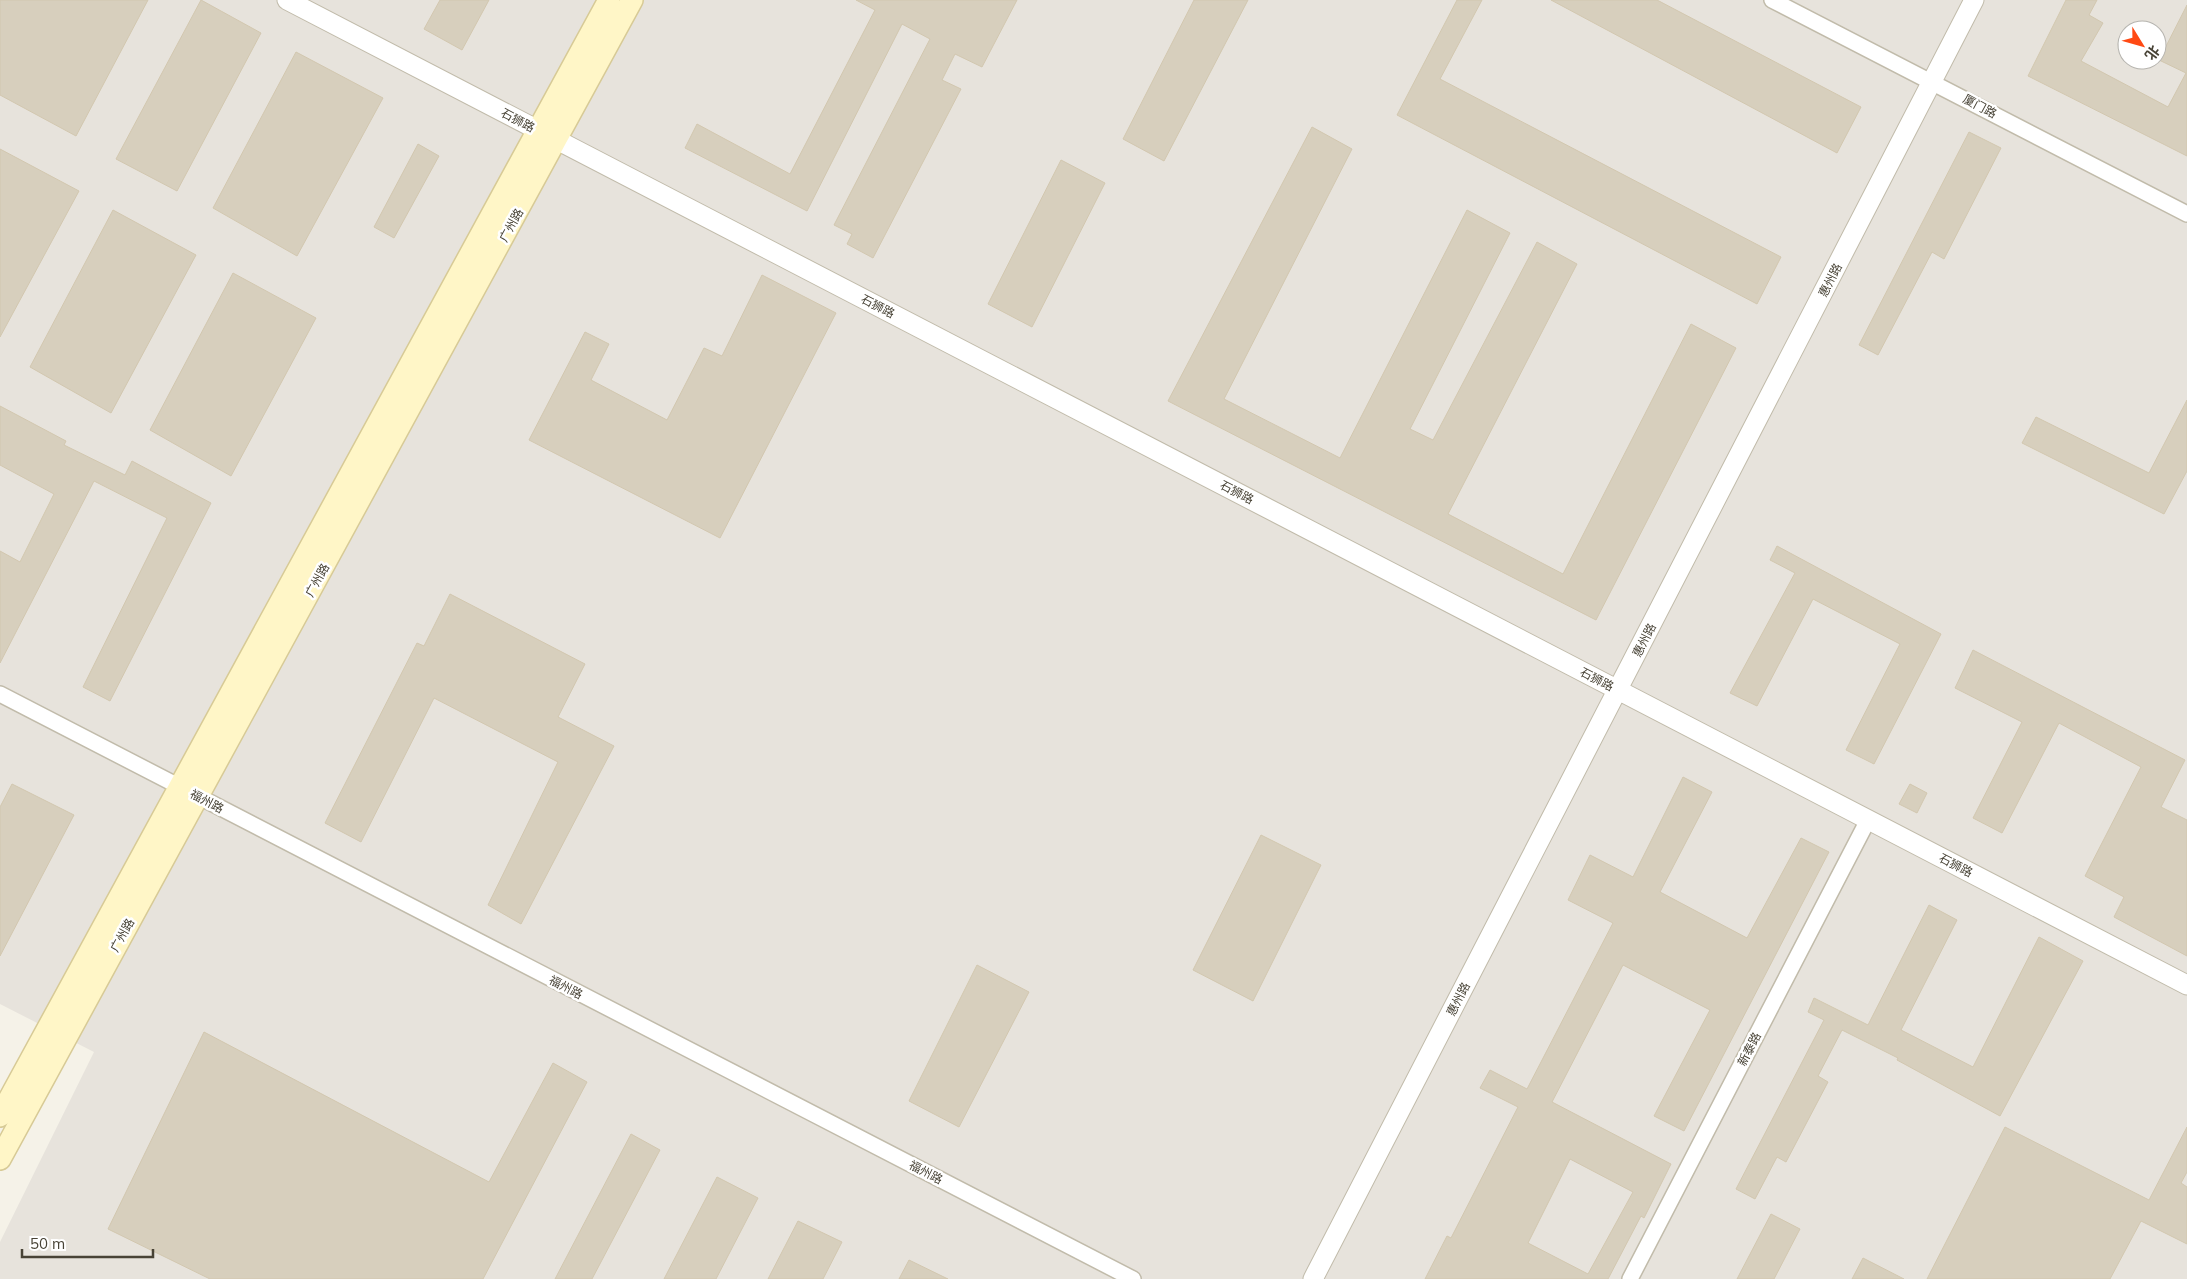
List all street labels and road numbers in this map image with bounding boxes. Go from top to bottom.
street label: 厦门路 [1961,91,1999,121]
street label: 石狮路 [499,105,537,135]
street label: 广州路 [496,206,526,244]
street label: 惠州路 [1815,261,1845,299]
street label: 石狮路 [859,291,897,321]
street label: 石狮路 [1218,477,1256,507]
street label: 广州路 [302,561,332,599]
street label: 惠州路 [1629,621,1659,659]
street label: 石狮路 [1578,664,1616,694]
street label: 福州路 [188,786,226,816]
street label: 石狮路 [1937,850,1975,880]
street label: 广州路 [107,916,137,954]
street label: 福州路 [547,972,585,1002]
street label: 惠州路 [1443,980,1473,1018]
street label: 新泰路 [1734,1030,1764,1068]
street label: 福州路 [907,1157,945,1187]

